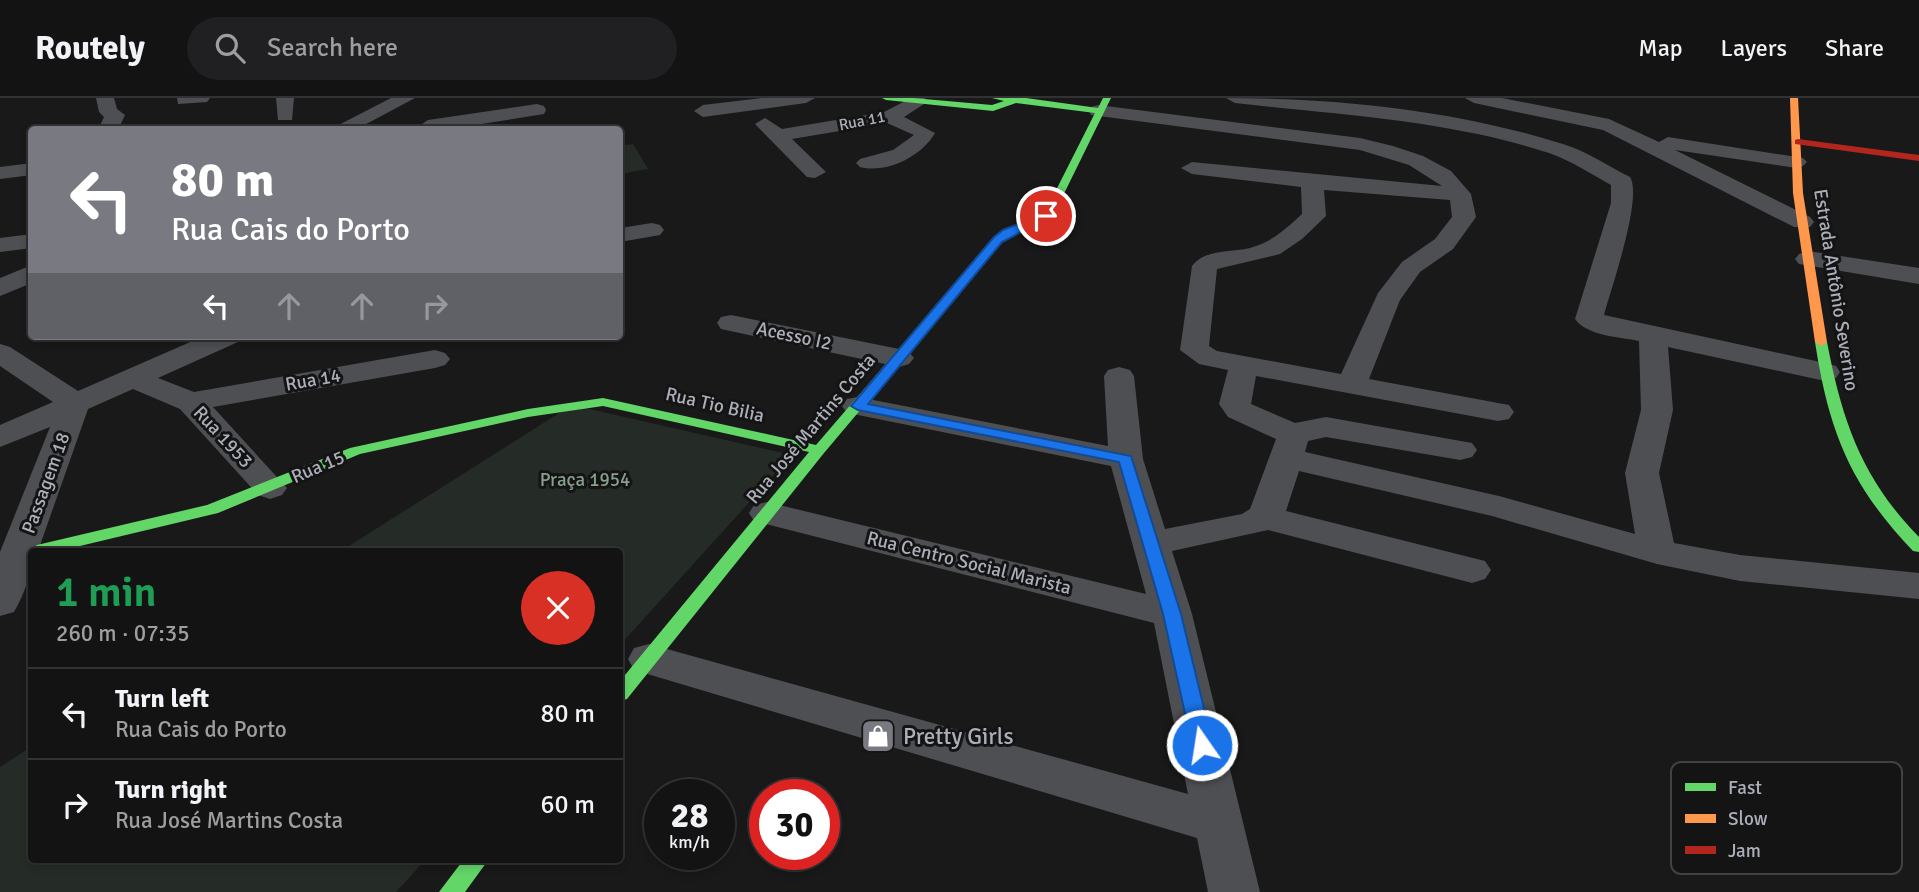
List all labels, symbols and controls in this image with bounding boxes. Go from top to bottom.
search box [187,17,677,80]
text: Routely [35,28,145,69]
icon: search [211,29,249,67]
text: Search here [267,32,398,64]
text: Map [1638,33,1683,63]
text: Layers [1721,33,1787,63]
text: Share [1825,33,1884,63]
street label: Rua 11 [837,107,887,135]
text: 80 m [171,150,274,210]
icon: left [56,154,147,245]
pin [1016,186,1076,246]
street label: Estrada Antônio Severino [1808,187,1864,393]
icon: arrive [1027,197,1065,235]
text: Rua Cais do Porto [171,210,410,249]
icon: left [197,287,235,325]
icon: ahead [270,287,308,325]
icon: ahead [343,287,381,325]
icon: right [416,287,454,325]
street label: Acesso I2 [754,316,834,356]
street label: Rua José Martins Costa [741,349,881,509]
street label: Rua 14 [283,363,343,397]
street label: Rua Tio Bilia [663,382,767,428]
street label: Rua 1953 [188,401,258,473]
street label: Passagem 18 [17,429,75,537]
street label: Rua 15 [288,445,348,489]
park label: Praça 1954 [540,468,630,492]
street label: Rua Centro Social Marista [864,526,1074,600]
text: 1 min [56,567,157,618]
button: close [521,571,595,645]
text: 260 m · 07:35 [56,619,190,648]
text: Turn left [115,683,209,715]
icon: left [56,695,94,733]
text: 80 m [540,698,595,730]
position arrow [1165,708,1239,782]
text: Rua Cais do Porto [115,715,287,744]
shop icon: Pretty Girls [859,717,897,755]
place label: Pretty Girls [903,722,1014,751]
legend [1671,762,1902,874]
text: Turn right [115,774,227,806]
text: Fast [1728,776,1762,800]
speed limit sign: 30 [749,779,840,870]
icon: right [56,786,94,824]
text: 60 m [540,789,595,821]
text: 28 [671,794,708,837]
text: Rua José Martins Costa [115,806,343,835]
text: Slow [1728,807,1768,831]
text: km/h [669,831,710,853]
text: Jam [1728,839,1761,863]

